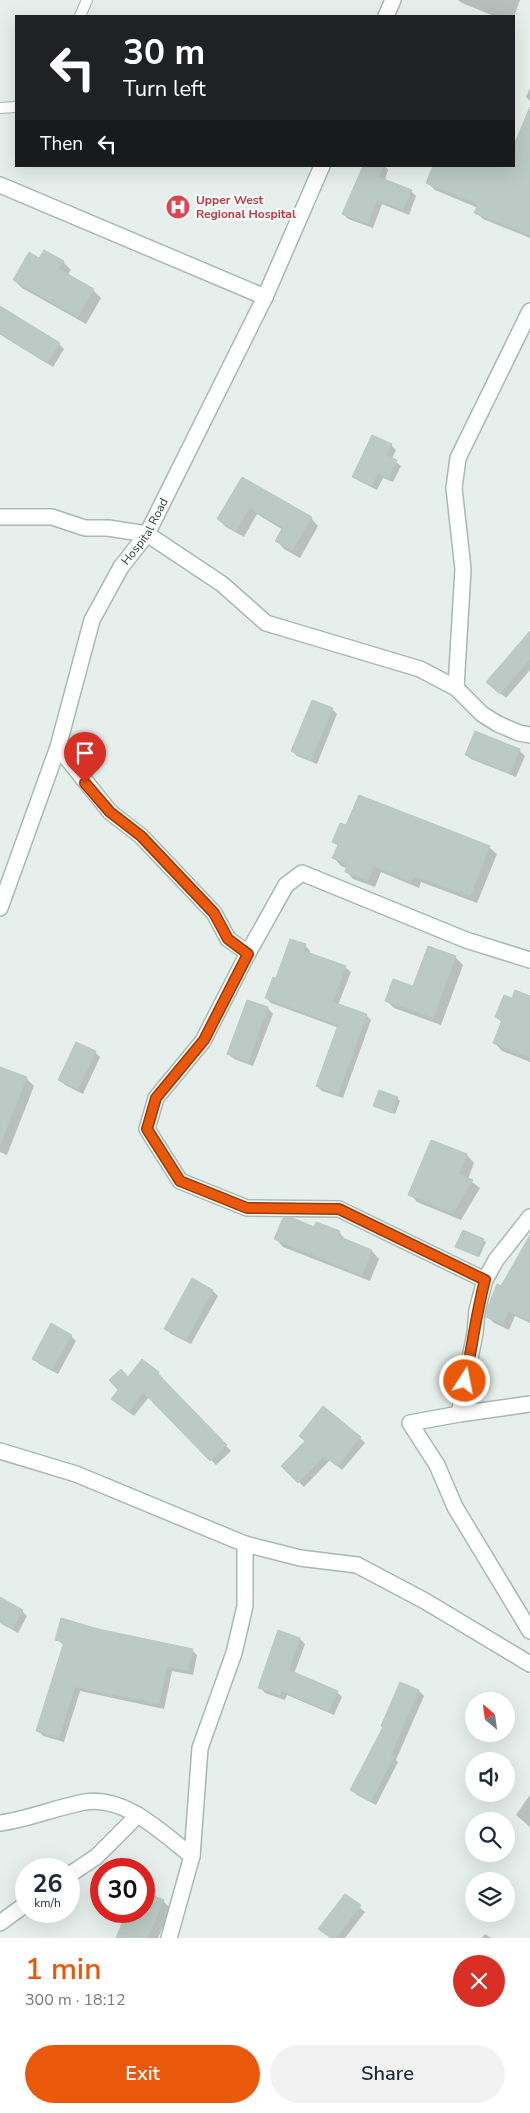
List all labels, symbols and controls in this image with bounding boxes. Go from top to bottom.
text: 30 m [123,29,205,76]
icon: left [40,35,105,100]
text: Turn left [123,74,206,104]
icon: left [93,130,121,158]
text: Then [40,131,83,157]
place label: Upper West Regional Hospital [196,192,296,222]
hospital icon: Upper West Regional Hospital [165,194,191,220]
street label: Hospital Road [118,495,172,568]
pin [64,732,106,783]
icon: arrive [71,739,99,767]
position arrow [438,1354,490,1406]
north arrow [465,1692,515,1742]
map controls [465,1692,515,1922]
button: sound [465,1752,515,1802]
button: search [465,1812,515,1862]
speed limit sign: 30 [90,1858,155,1923]
text: 26 [32,1867,63,1901]
button: layers [465,1872,515,1922]
text: km/h [34,1895,61,1911]
text: 1 min [25,1949,101,1990]
button: close [453,1955,505,2007]
text: 300 m · 18:12 [25,1989,126,2011]
button: Exit [25,2045,260,2103]
button: Share [270,2045,505,2103]

